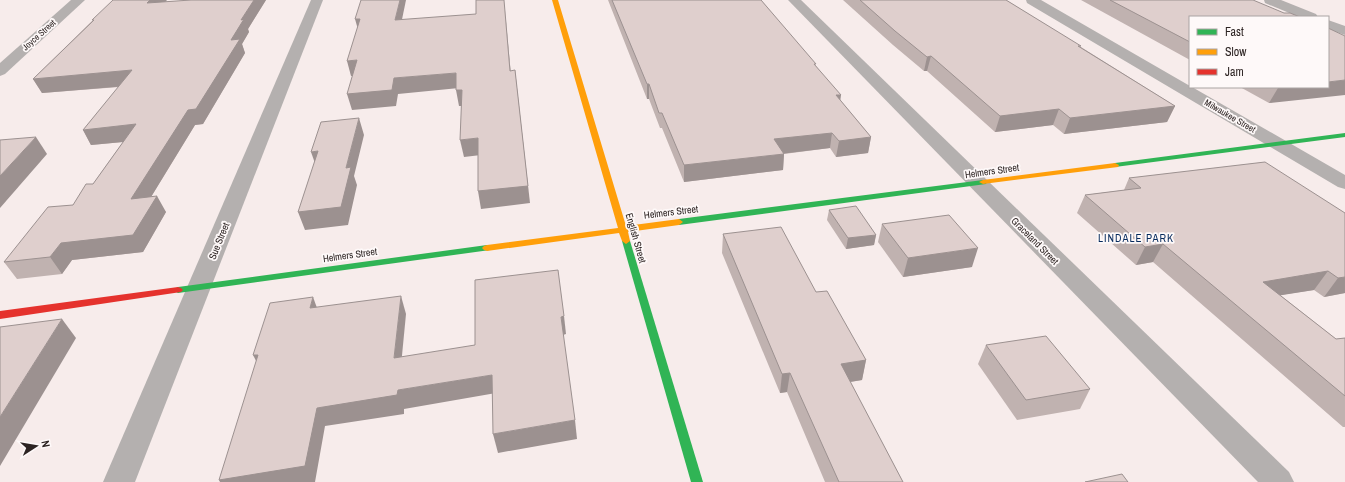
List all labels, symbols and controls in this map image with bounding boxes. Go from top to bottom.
legend [1189,16,1329,88]
street label: Joyce Street [20,17,58,53]
text: Fast [1225,24,1244,40]
text: Slow [1225,44,1247,60]
text: Jam [1225,64,1244,80]
street label: Milwaukee Street [1202,97,1258,135]
street label: Helmers Street [964,161,1021,181]
street label: Helmers Street [643,202,700,222]
street label: English Street [623,211,650,265]
street label: Graceland Street [1008,214,1062,268]
street label: Sue Street [206,220,233,261]
district label: LINDALE PARK [1098,231,1174,245]
street label: Helmers Street [322,245,379,265]
north arrow [16,426,56,466]
text: N [38,439,53,449]

